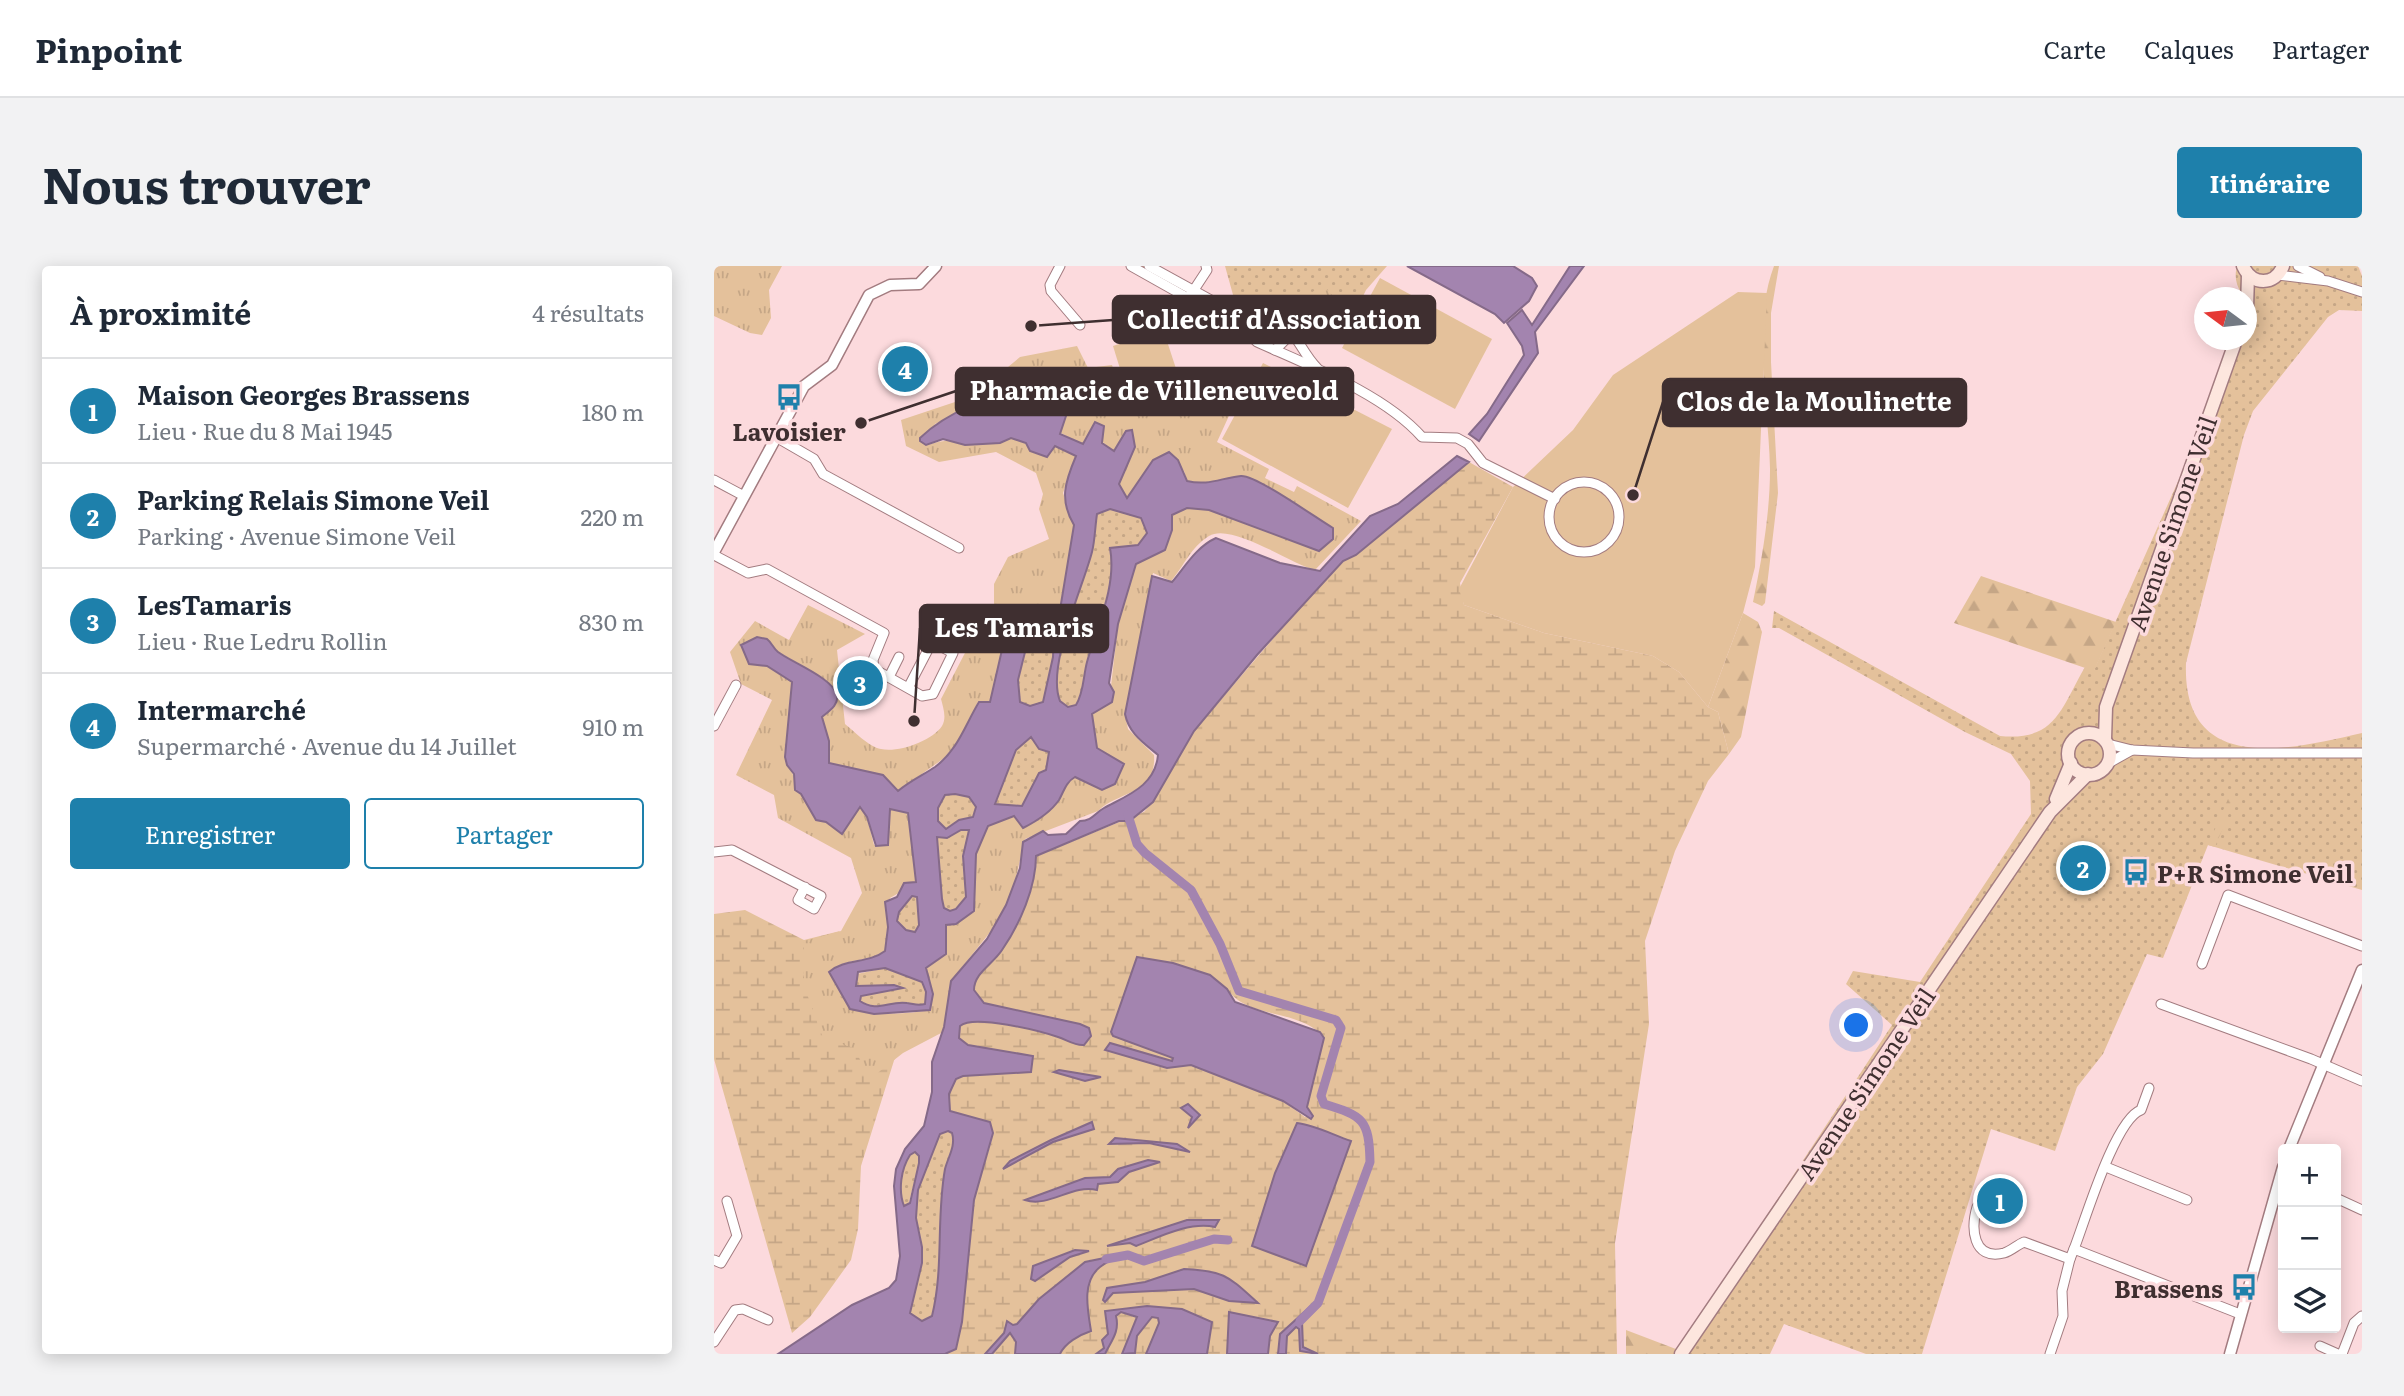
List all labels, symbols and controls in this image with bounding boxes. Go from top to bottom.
text: Pinpoint [35,24,182,73]
text: Carte [2043,31,2106,66]
text: Calques [2144,31,2234,66]
text: Partager [2272,31,2369,66]
text: Nous trouver [42,146,371,219]
button: Itinéraire [2177,147,2362,218]
north arrow [2194,287,2257,350]
text: À proximité [70,290,251,334]
text: 4 résultats [532,295,644,329]
callout: Collectif d'Association [1113,296,1435,343]
text: Collectif d'Association [1127,298,1421,337]
pin: 4 [882,343,928,395]
callout: Pharmacie de Villeneuveold [956,368,1353,415]
text: Pharmacie de Villeneuveold [970,369,1339,408]
text: Maison Georges Brassens [137,374,470,413]
callout: Clos de la Moulinette [1663,379,1966,426]
text: Clos de la Moulinette [1676,380,1952,419]
bus stop icon: Lavoisier [774,382,804,412]
text: 1 [88,394,98,428]
text: 180 m [582,394,644,428]
street label: Avenue Simone Veil [2118,411,2224,635]
text: Lieu · Rue du 8 Mai 1945 [137,413,393,447]
place label: Lavoisier [732,413,846,448]
text: Parking Relais Simone Veil [137,479,490,518]
text: 2 [87,499,99,533]
text: 220 m [580,499,644,533]
text: Parking · Avenue Simone Veil [137,518,456,552]
text: LesTamaris [137,584,291,623]
text: 3 [87,604,99,638]
text: 830 m [579,604,644,638]
callout: Les Tamaris [920,605,1108,652]
text: Les Tamaris [934,606,1094,645]
text: Lieu · Rue Ledru Rollin [137,623,387,657]
pin: 3 [837,657,883,709]
text: Intermarché [137,689,306,728]
text: 4 [86,709,100,743]
text: 910 m [582,709,644,743]
text: Supermarché · Avenue du 14 Juillet [137,728,517,762]
button: Enregistrer [70,798,350,869]
button: Partager [364,798,644,869]
pin: 2 [2060,842,2106,894]
place label: P+R Simone Veil [2157,855,2353,890]
bus stop icon: P+R Simone Veil [2121,857,2151,887]
street label: Avenue Simone Veil [1788,980,1942,1186]
your location [1839,1008,1873,1042]
map controls [2278,1144,2341,1333]
button: + [2278,1144,2341,1207]
pin: 1 [1977,1175,2023,1227]
button: − [2278,1207,2341,1270]
place label: Brassens [2114,1270,2223,1305]
button: layers [2278,1270,2341,1333]
bus stop icon: Brassens [2229,1272,2259,1302]

